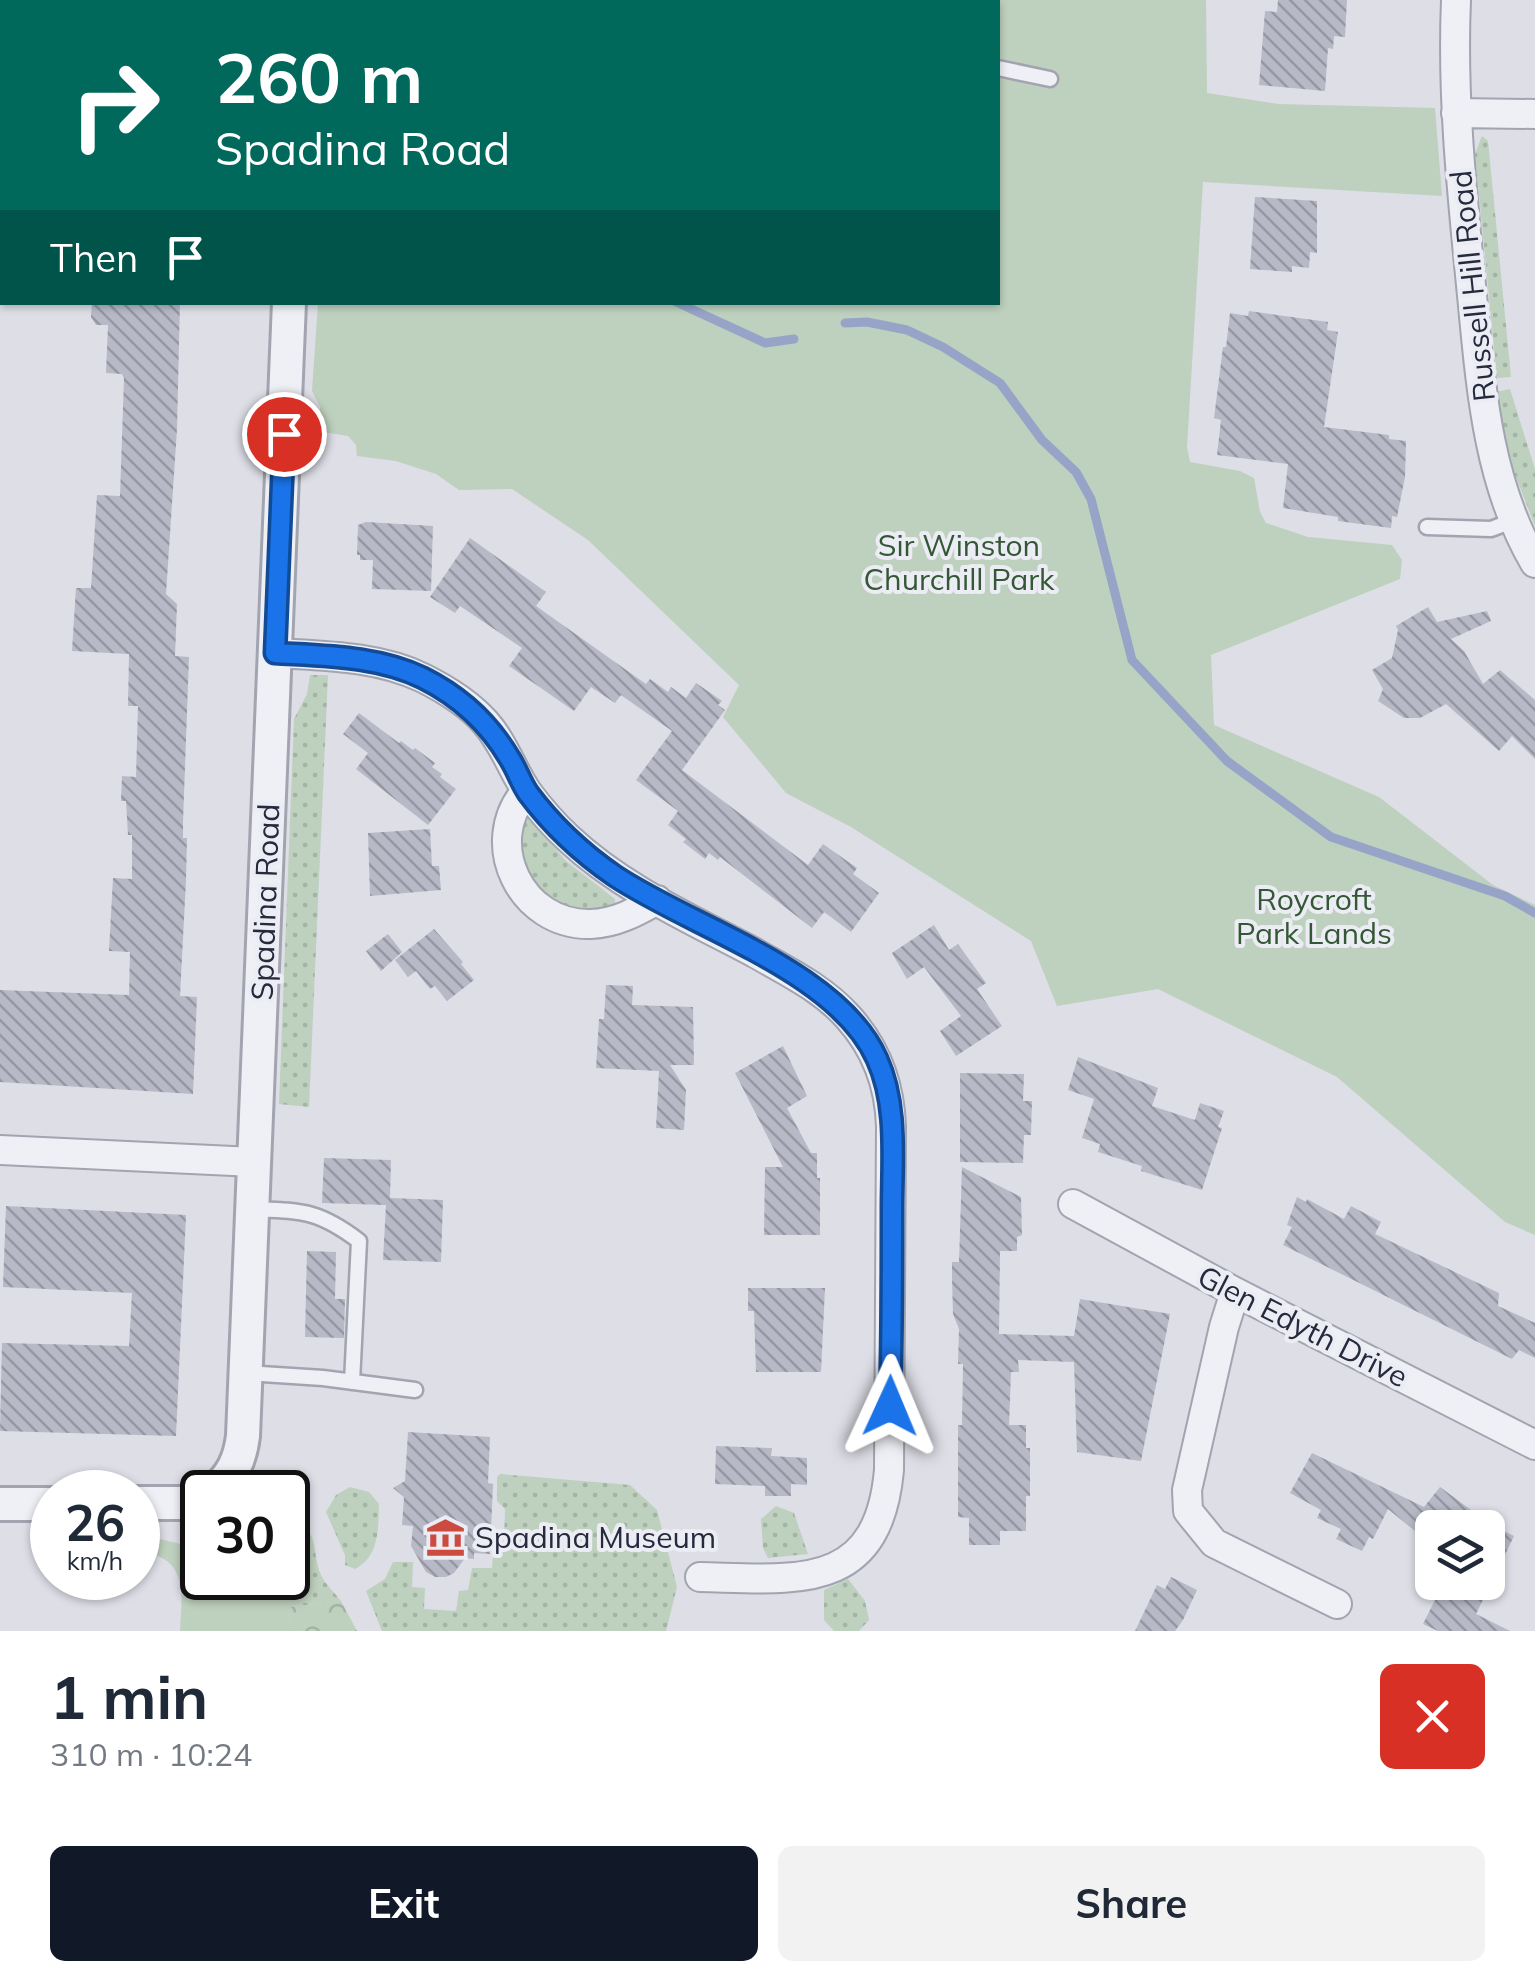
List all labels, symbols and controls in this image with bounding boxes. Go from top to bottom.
text: 260 m [215,33,423,121]
icon: right [50,40,180,170]
text: Spadina Road [215,120,510,176]
street label: Russell Hill Road [1441,169,1503,403]
icon: arrive [158,230,213,285]
text: Then [50,234,138,282]
pin [242,392,327,477]
icon: arrive [257,407,312,462]
park label: Sir Winston Churchill Park [864,526,1055,598]
street label: Spadina Road [243,803,287,1001]
park label: Roycroft Park Lands [1236,880,1392,952]
street label: Glen Edyth Drive [1192,1257,1414,1395]
position arrow [838,1354,942,1458]
speed limit sign: 30 [180,1470,310,1600]
text: 26 [65,1491,125,1554]
map controls [1415,1510,1505,1600]
button: layers [1415,1510,1505,1600]
museum icon: Spadina Museum [424,1516,466,1558]
place label: Spadina Museum [475,1518,716,1556]
text: km/h [67,1545,123,1576]
text: 1 min [50,1659,208,1734]
button: close [1380,1664,1485,1769]
text: 310 m · 10:24 [50,1734,252,1774]
button: Exit [50,1846,758,1961]
button: Share [778,1846,1485,1961]

